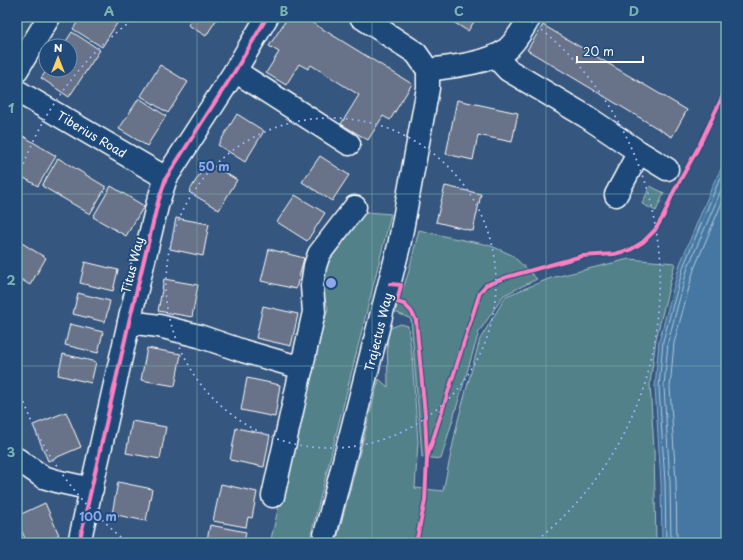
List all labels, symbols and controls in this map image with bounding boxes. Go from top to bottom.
text: A [104,1,114,20]
text: B [280,1,289,20]
text: C [454,1,464,20]
text: D [629,1,639,20]
north arrow [38,38,78,78]
scale bar [577,38,643,64]
text: N [54,39,63,56]
text: 20 m [583,42,614,60]
text: 1 [8,98,14,117]
street label: Tiberius Road [54,106,130,162]
text: 50 m [198,157,230,175]
street label: Titus Way [116,235,148,295]
text: 2 [6,270,16,289]
centre of rings [324,276,338,290]
street label: Trajectus Way [360,291,396,373]
text: 3 [7,442,16,461]
text: 100 m [79,507,117,525]

